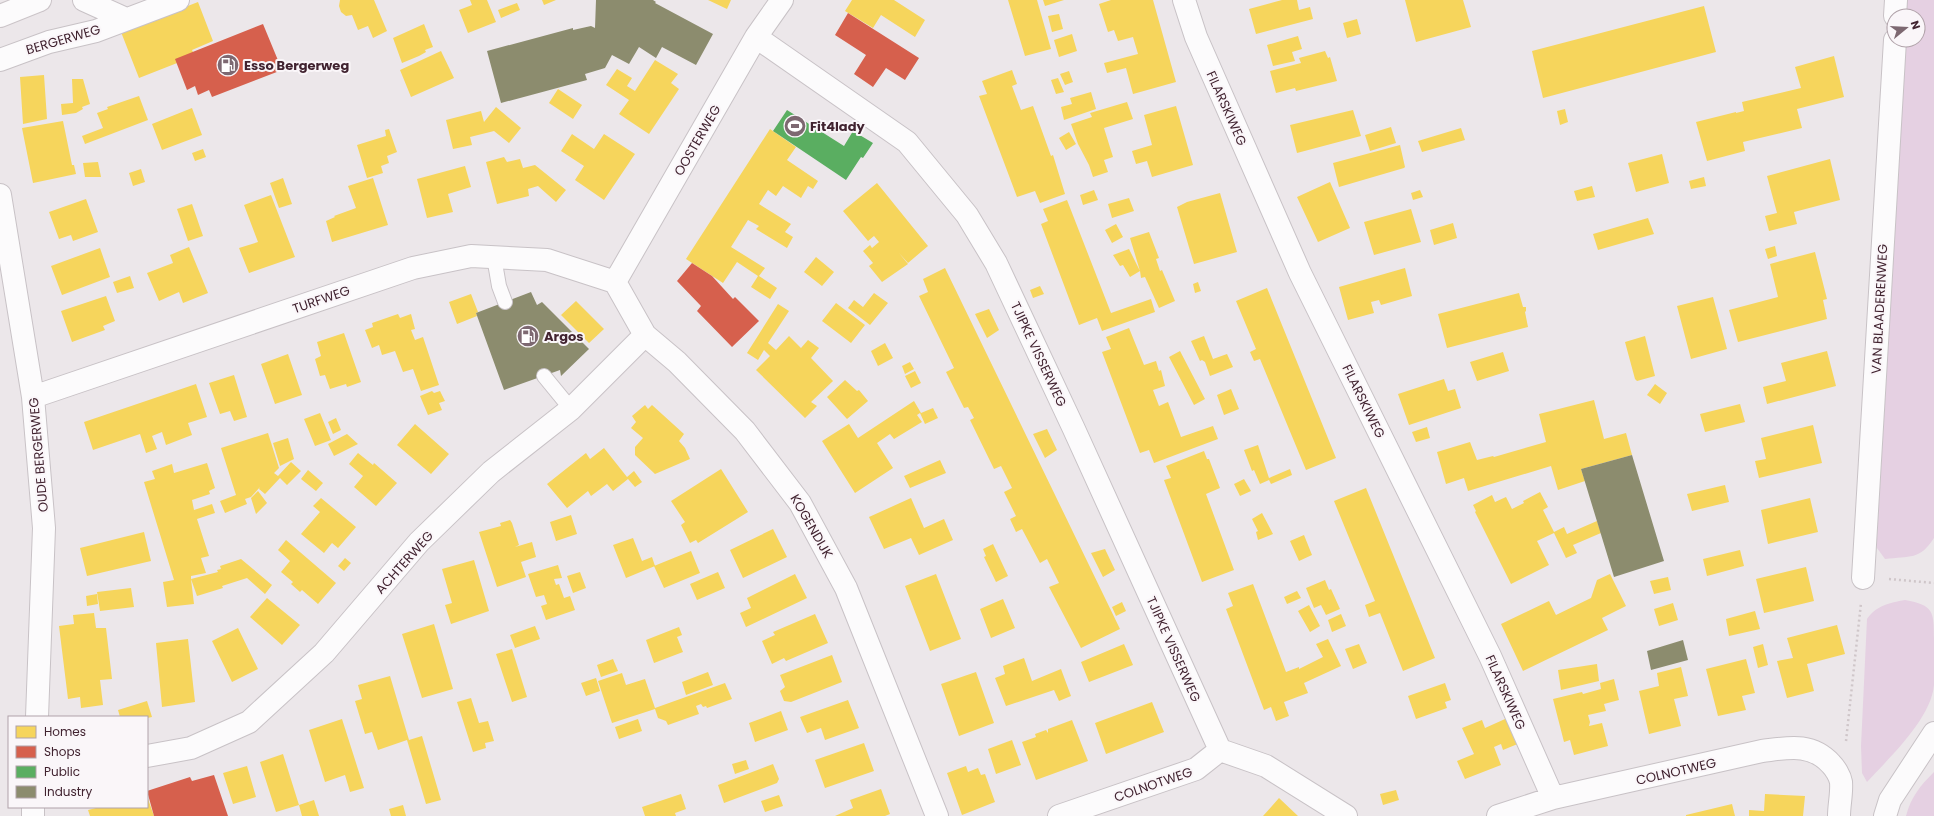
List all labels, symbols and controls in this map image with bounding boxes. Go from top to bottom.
north arrow [1886,8,1926,48]
text: N [1907,18,1924,31]
street label: BERGERWEG [24,20,103,59]
fuel station icon: Esso Bergerweg [215,52,241,78]
place label: Esso Bergerweg [244,56,349,75]
street label: FILARSKIWEG [1202,68,1252,149]
street label: OOSTERWEG [669,101,725,179]
sports icon: Fit4lady [782,113,808,139]
place label: Fit4lady [810,117,866,136]
street label: VAN BLAADERENWEG [1867,243,1892,375]
street label: TURFWEG [290,281,353,318]
street label: TJIPKE VISSERWEG [1006,299,1071,410]
fuel station icon: Argos [515,323,541,349]
place label: Argos [544,327,584,346]
street label: FILARSKIWEG [1337,361,1390,441]
street label: OUDE BERGERWEG [24,397,53,513]
street label: KOGENDIJK [786,491,838,562]
street label: ACHTERWEG [371,527,438,598]
street label: TJIPKE VISSERWEG [1142,593,1205,705]
street label: FILARSKIWEG [1481,652,1531,733]
legend [8,716,148,808]
text: Homes [44,723,86,740]
text: Shops [44,743,81,760]
street label: COLNOTWEG [1634,753,1718,790]
street label: COLNOTWEG [1111,762,1195,807]
text: Public [44,763,80,780]
text: Industry [44,783,93,800]

